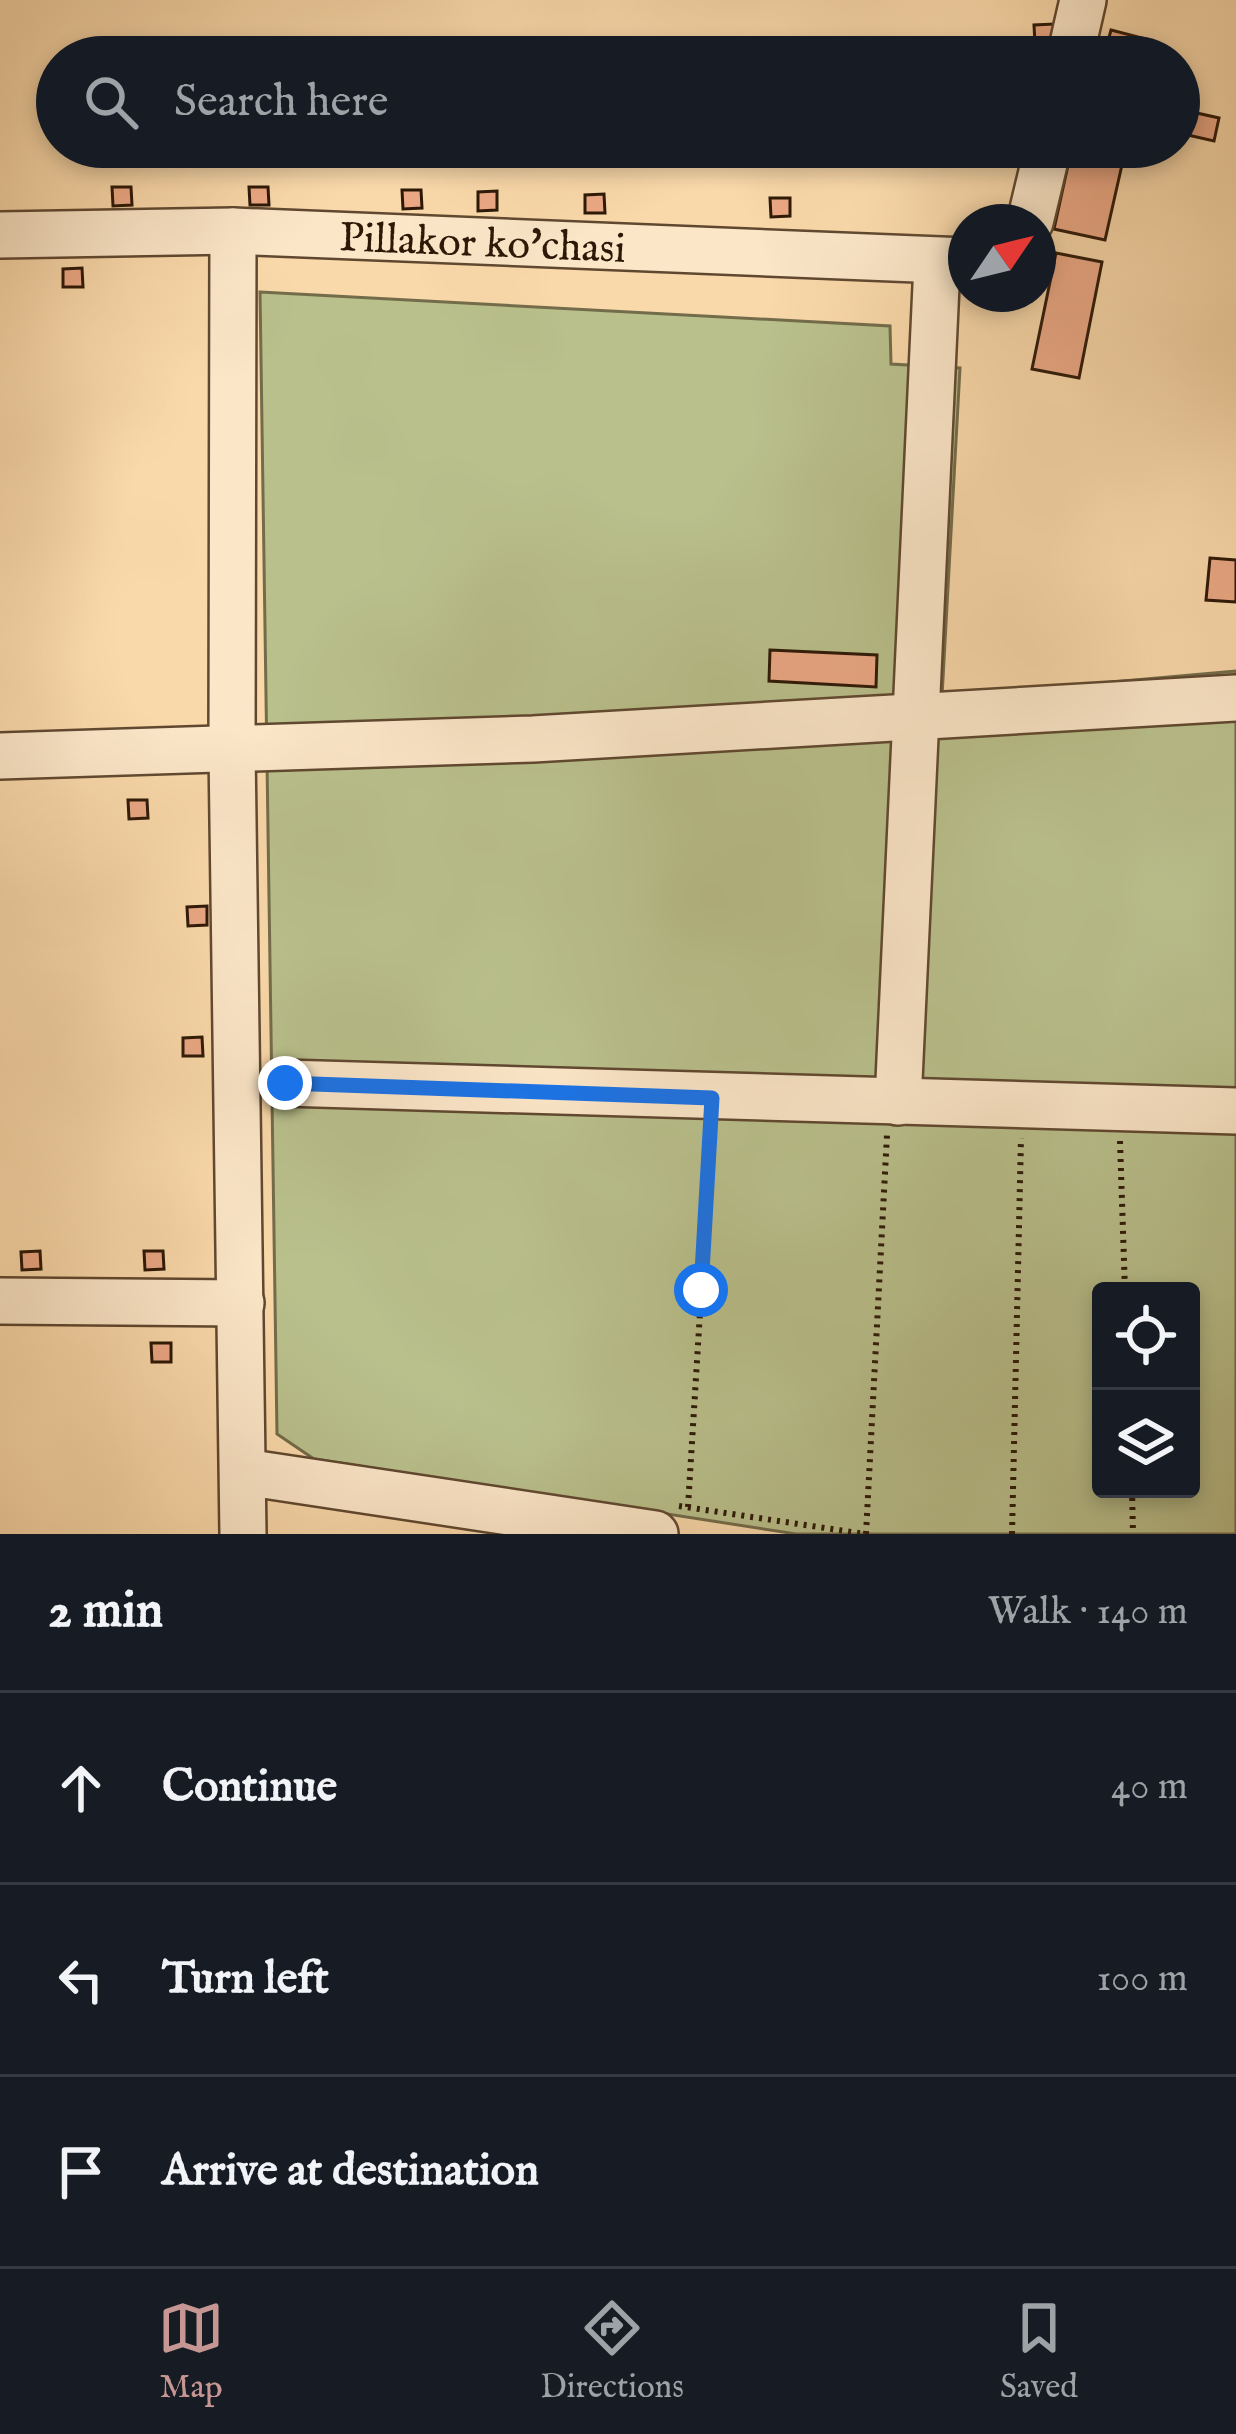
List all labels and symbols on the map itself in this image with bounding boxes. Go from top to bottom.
north arrow [948,204,1056,312]
street label: Pillakor ko'chasi [339,212,627,277]
route end [258,1056,312,1110]
route start [674,1263,728,1317]

